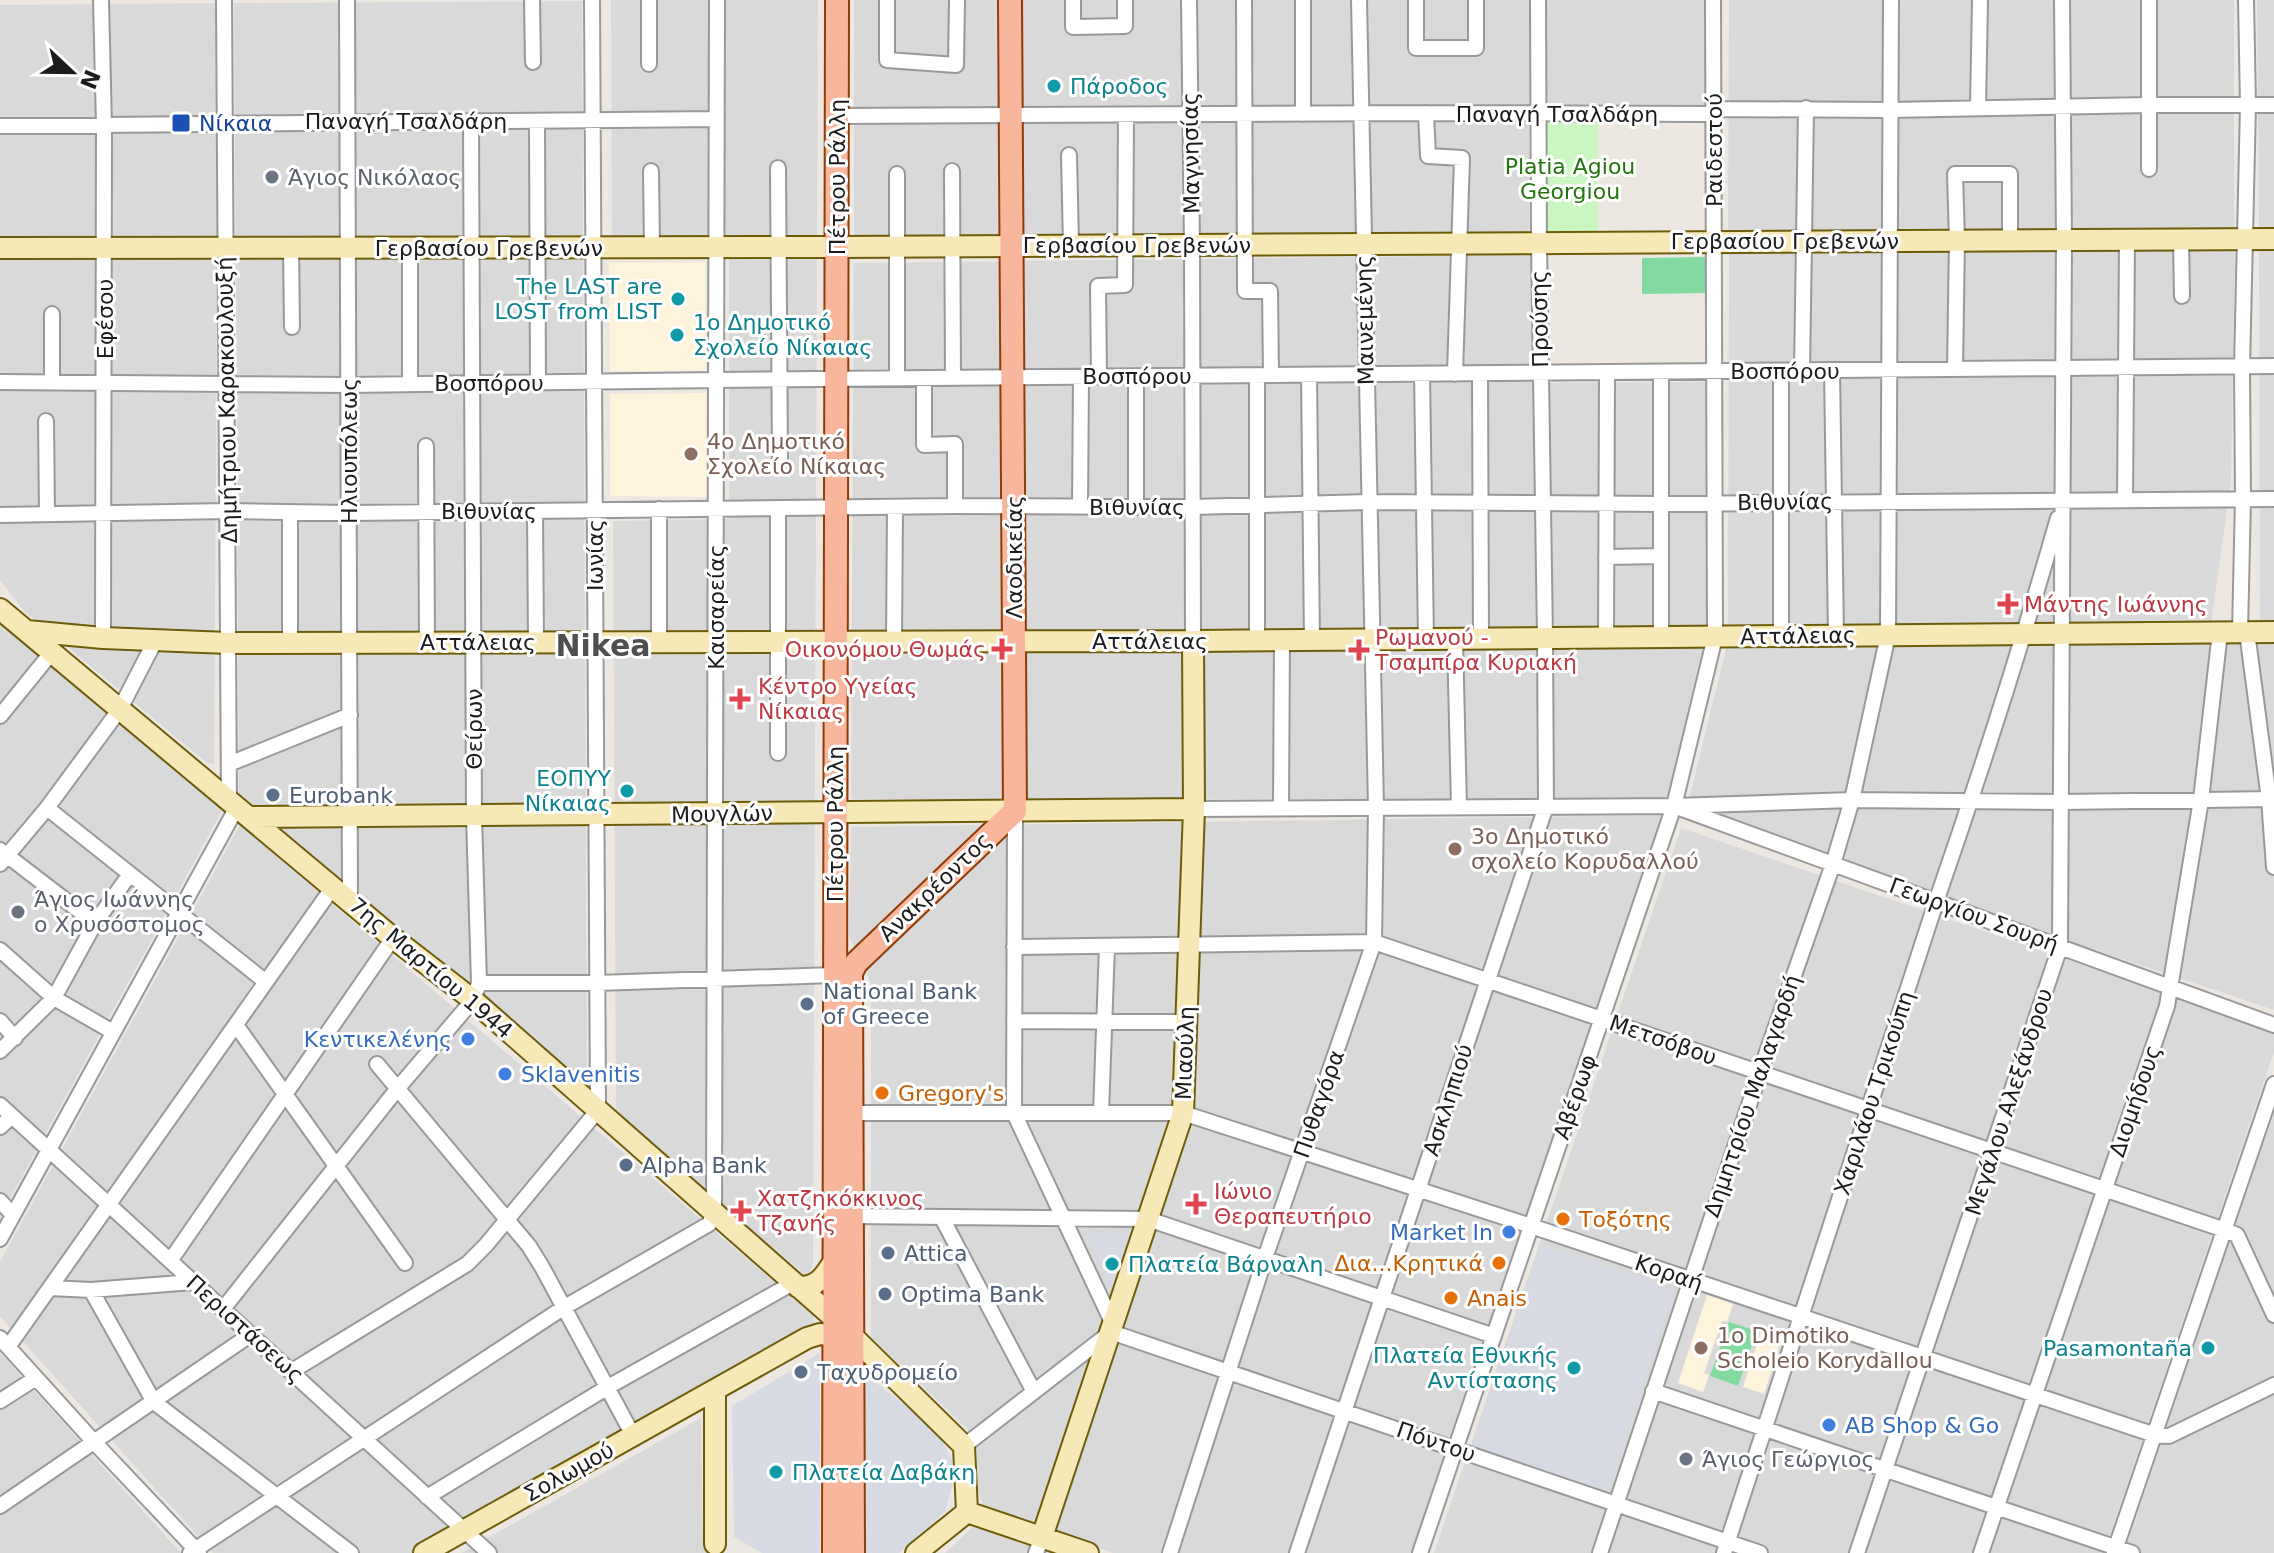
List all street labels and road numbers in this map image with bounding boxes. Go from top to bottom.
street label: Μαγνησίας [1177,92,1205,214]
street label: Ραιδεστού [1702,93,1727,207]
street label: Πέτρου Ράλλη [825,99,850,255]
street label: Παναγή Τσαλδάρη [1456,102,1658,127]
street label: Παναγή Τσαλδάρη [305,109,507,134]
street label: Γερβασίου Γρεβενών [1671,229,1899,254]
street label: Γερβασίου Γρεβενών [1023,233,1251,258]
street label: Γερβασίου Γρεβενών [375,236,603,261]
street label: Μαινεμένης [1351,255,1379,385]
street label: Δημήτριου Καρακουλουξή [212,256,242,544]
street label: Προύσης [1527,270,1553,368]
street label: Εφέσου [93,279,118,359]
street label: Βοσπόρου [1730,359,1840,384]
street label: Βοσπόρου [1082,364,1192,389]
street label: Βοσπόρου [434,371,544,396]
street label: Ηλιουπόλεως [337,378,362,524]
street label: Βιθυνίας [1737,489,1833,515]
street label: Λαοδικείας [1002,495,1027,619]
street label: Βιθυνίας [1089,495,1185,520]
street label: Βιθυνίας [441,499,537,524]
street label: Ιωνίας [583,519,608,591]
street label: Καισαρείας [704,544,729,670]
street label: Αττάλειας [1740,622,1856,650]
street label: Αττάλειας [1092,629,1208,654]
street label: Αττάλειας [420,630,536,655]
street label: Θείρων [462,688,487,770]
street label: Πέτρου Ράλλη [823,746,848,902]
street label: Μουγλών [671,801,773,827]
street label: Ανακρέοντος [874,827,996,947]
street label: Γεωργίου Σουρή [1886,873,2062,957]
street label: 7ης Μαρτίου 1944 [344,892,518,1044]
street label: Δημητρίου Μαλαγαρδή [1699,972,1805,1220]
street label: Μεγάλου Αλεξάνδρου [1960,985,2058,1219]
street label: Χαριλάου Τρικούπη [1829,988,1919,1198]
street label: Μιαούλη [1171,1006,1199,1100]
street label: Μετσόβου [1606,1010,1720,1070]
street label: Ασκληπιού [1418,1041,1478,1159]
street label: Διομήδους [2104,1042,2166,1160]
street label: Πυθαγόρα [1289,1047,1349,1161]
street label: Αβέρωφ [1549,1051,1601,1143]
street label: Κοραή [1632,1250,1706,1296]
street label: Περιστάσεως [181,1270,309,1388]
street label: Πόντου [1393,1417,1479,1467]
street label: Σολωμού [520,1437,618,1507]

